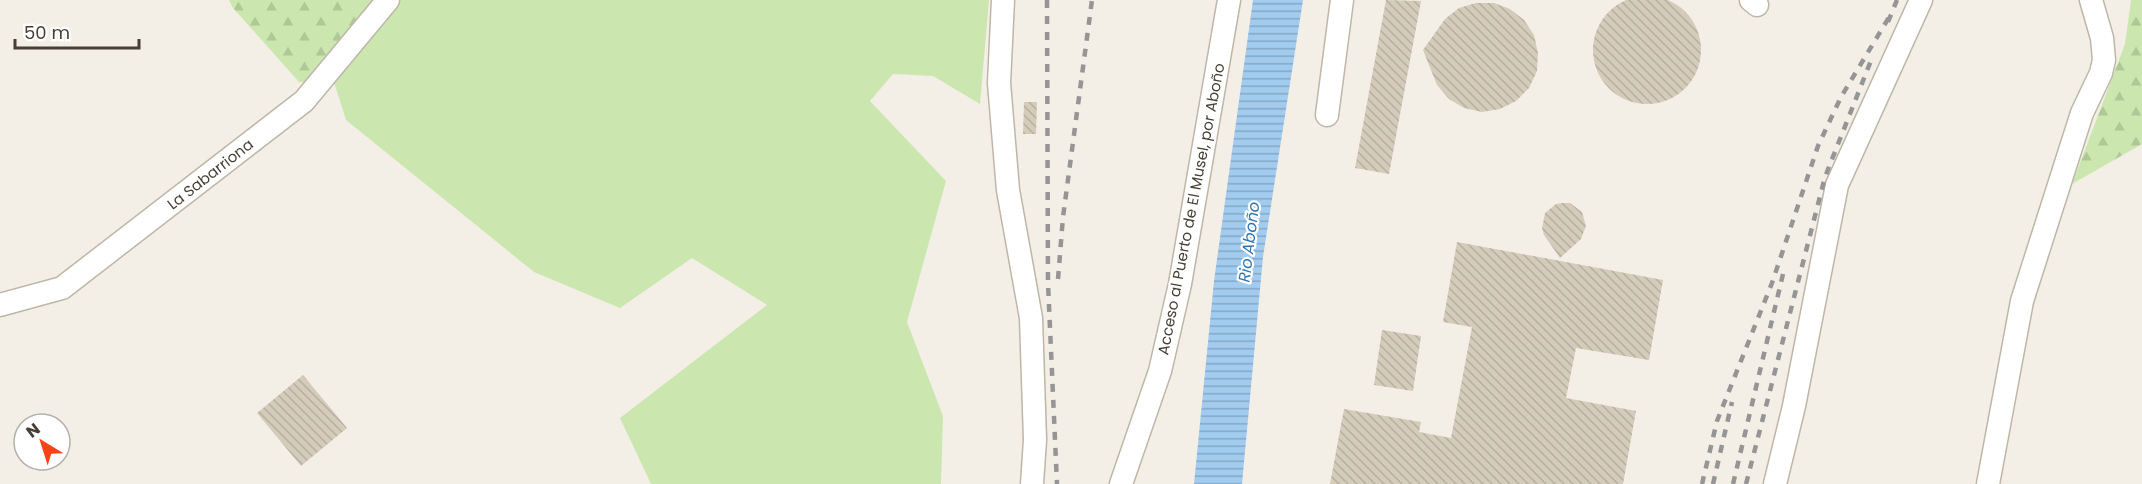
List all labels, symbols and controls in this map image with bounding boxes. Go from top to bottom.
scale bar [15,12,140,50]
text: 50 m [24,20,70,45]
street label: Acceso al Puerto de El Musel, por Aboño [1152,61,1230,357]
street label: La Sabarriona [163,134,257,214]
water label: Rio Aboño [1233,200,1265,284]
north arrow [12,412,72,472]
text: N [21,418,45,443]

